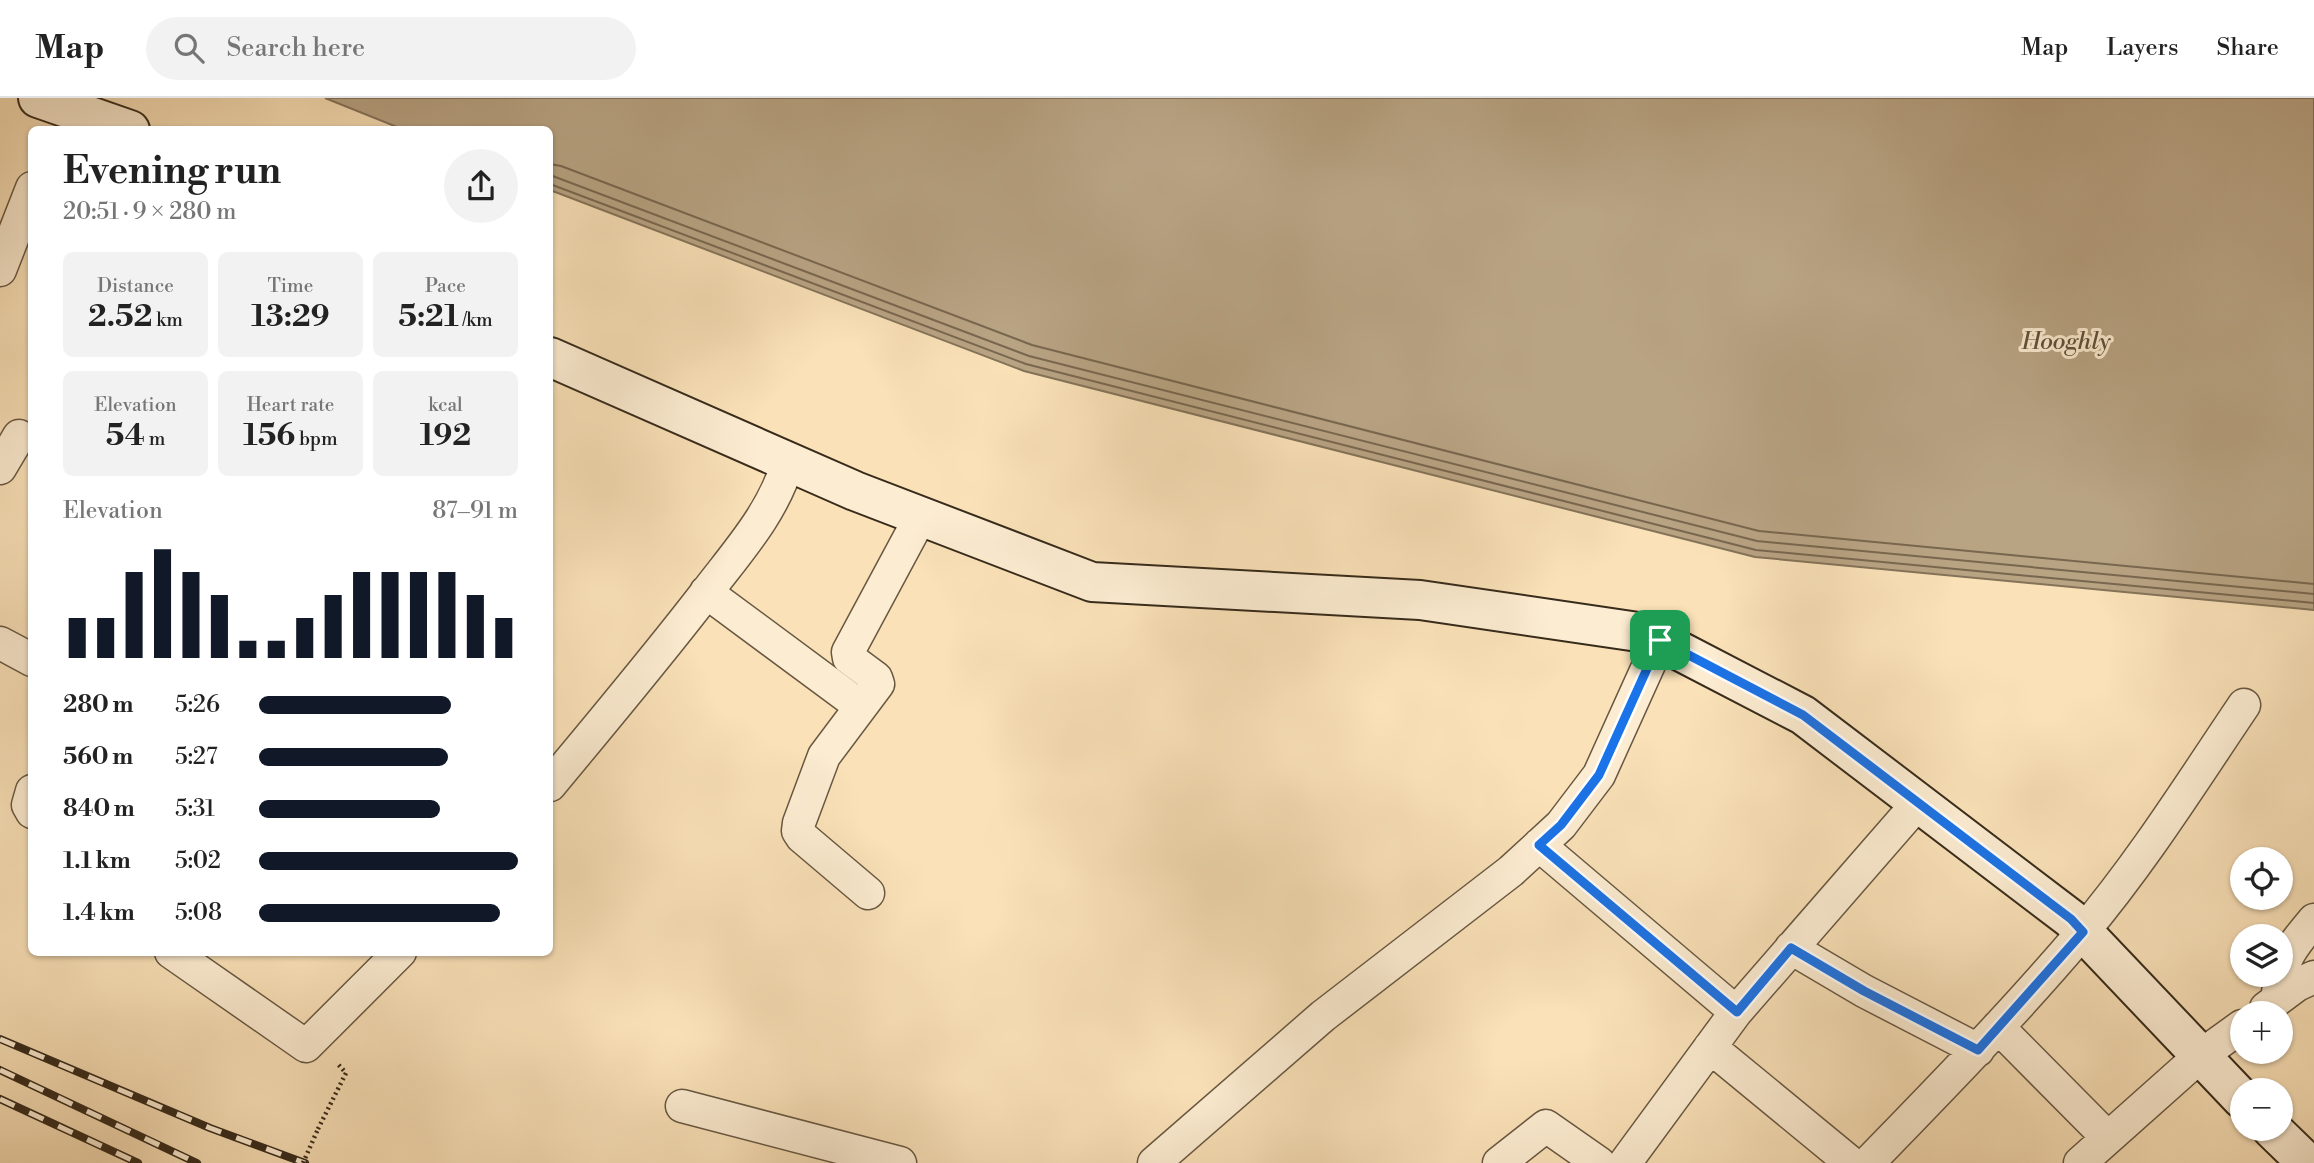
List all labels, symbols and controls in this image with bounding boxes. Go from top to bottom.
search box [146,17,636,80]
text: Map [35,28,104,69]
icon: search [170,29,208,67]
text: Search here [226,32,365,64]
text: Map [2021,33,2068,63]
text: Layers [2106,33,2178,63]
text: Share [2216,33,2279,63]
text: Evening run [63,148,281,195]
button: share [444,149,518,223]
text: 20:51 · 9 × 280 m [63,198,237,226]
text: Distance [97,274,174,298]
text: Time [268,274,313,298]
text: Pace [425,274,466,298]
text: 2.52 [88,298,152,336]
text: 13:29 [251,298,330,336]
text: 5:21 [398,298,459,336]
text: km [152,308,183,332]
text: /km [459,308,493,332]
water label: Hooghly [2020,327,2111,357]
text: Elevation [94,393,177,417]
text: Heart rate [247,393,334,417]
text: kcal [428,393,463,417]
text: 54 [106,417,145,455]
text: 156 [243,417,295,455]
text: 192 [420,417,471,455]
text: m [145,427,165,451]
text: bpm [295,427,338,451]
text: Elevation [63,497,163,525]
text: 87–91 m [432,497,518,525]
pin [1630,610,1690,670]
icon: arrive [1641,621,1679,659]
text: 280 m [63,691,133,719]
text: 5:26 [175,691,220,719]
text: 560 m [63,743,133,771]
text: 5:27 [175,743,217,771]
text: 840 m [63,795,135,823]
text: 5:31 [175,795,215,823]
text: 1.1 km [63,847,131,875]
text: 5:02 [175,847,221,875]
map controls [2230,847,2293,1141]
button: locate [2230,847,2293,910]
text: 1.4 km [63,899,135,927]
text: 5:08 [175,899,222,927]
button: layers [2230,924,2293,987]
button: + [2230,1001,2293,1064]
button: − [2230,1078,2293,1141]

